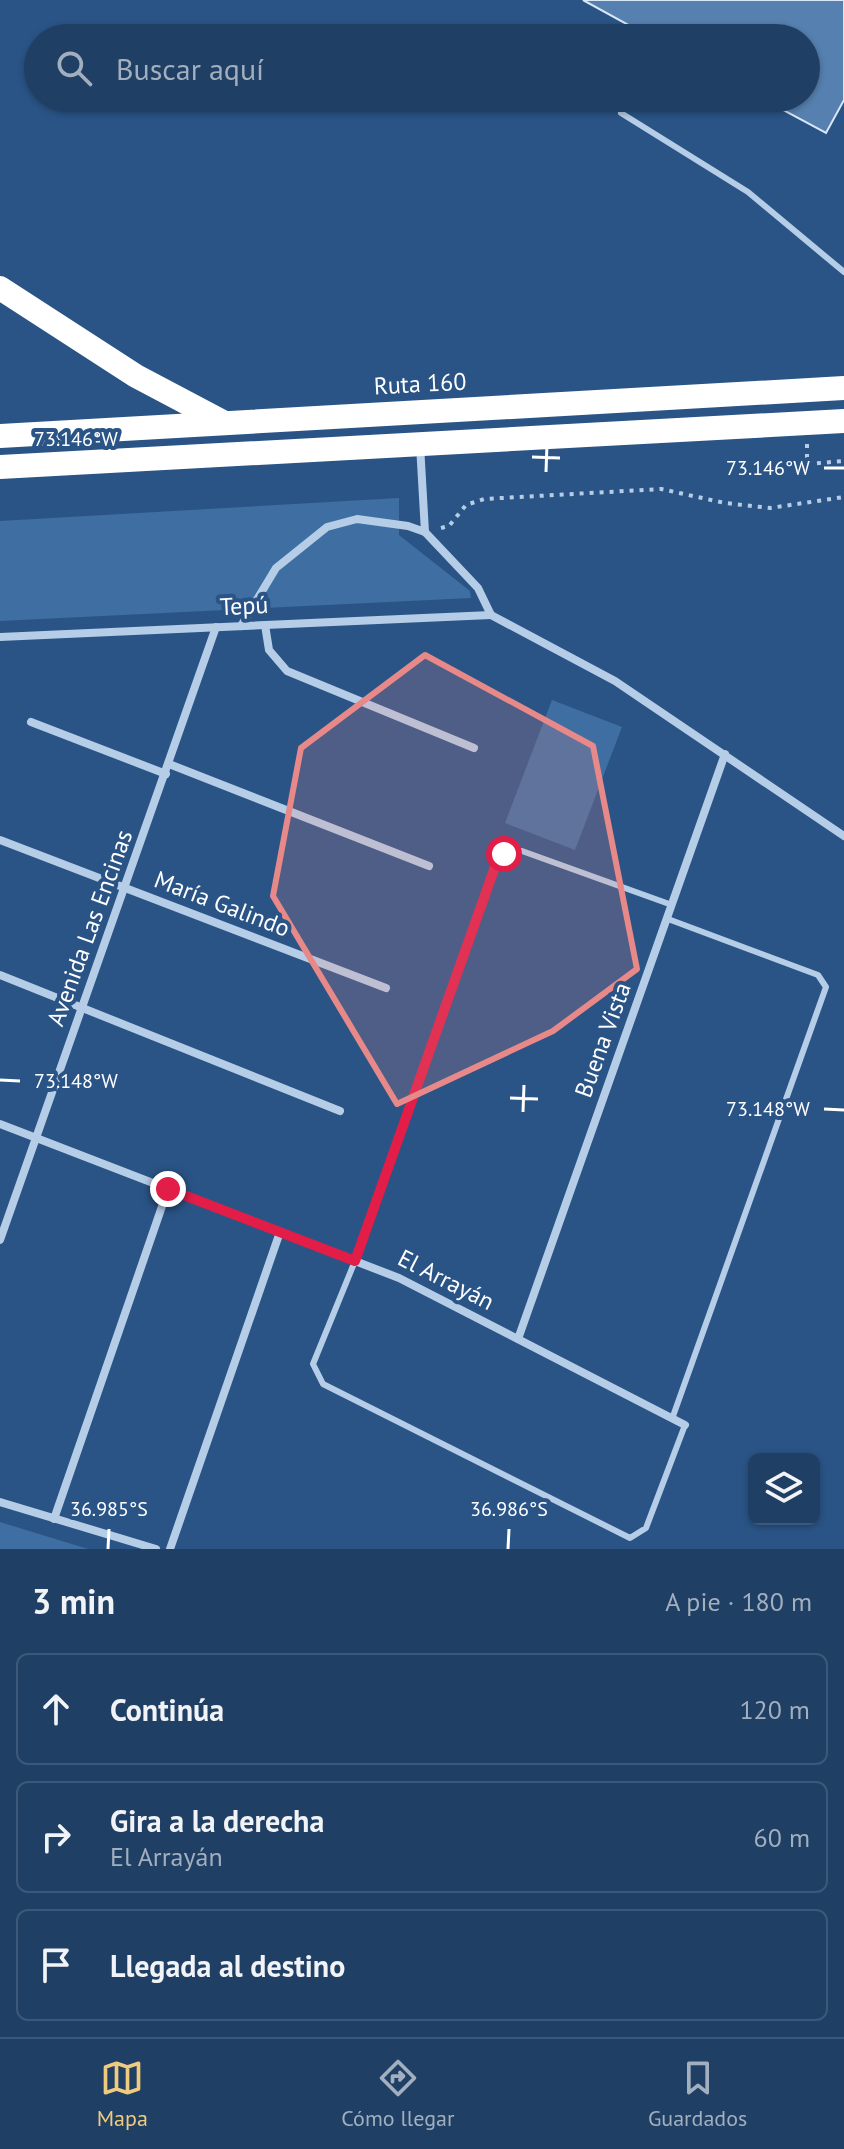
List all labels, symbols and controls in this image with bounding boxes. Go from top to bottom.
search box [24,24,820,112]
icon: search [52,46,96,90]
text: Buscar aquí [116,49,264,88]
street label: Ruta 160 [373,366,467,401]
text: 73.146°W [34,426,118,452]
text: 73.146°W [726,455,810,481]
street label: Tepú [219,589,269,622]
street label: Avenida Las Encinas [40,826,139,1030]
route start [486,836,522,872]
street label: María Galindo [150,863,294,944]
street label: Buena Vista [567,978,638,1102]
text: 73.148°W [34,1068,118,1094]
text: 73.148°W [726,1096,810,1122]
route end [150,1171,186,1207]
street label: El Arrayán [393,1242,500,1317]
map controls [748,1453,820,1525]
button: layers [748,1453,820,1525]
text: 36.985°S [70,1496,148,1522]
text: 36.986°S [470,1496,548,1522]
text: 3 min [32,1579,115,1623]
text: A pie · 180 m [665,1585,812,1618]
icon: ahead [34,1687,78,1731]
text: Continúa [110,1690,224,1729]
text: 120 m [739,1693,810,1726]
text: Gira a la derecha [110,1801,324,1840]
icon: right [34,1815,78,1859]
text: 60 m [754,1821,810,1854]
text: El Arrayán [110,1840,223,1873]
icon: arrive [34,1943,78,1987]
text: Llegada al destino [110,1946,345,1985]
tab: Mapa [97,2056,148,2132]
tab: Cómo llegar [341,2056,454,2132]
tab: Guardados [648,2056,747,2132]

